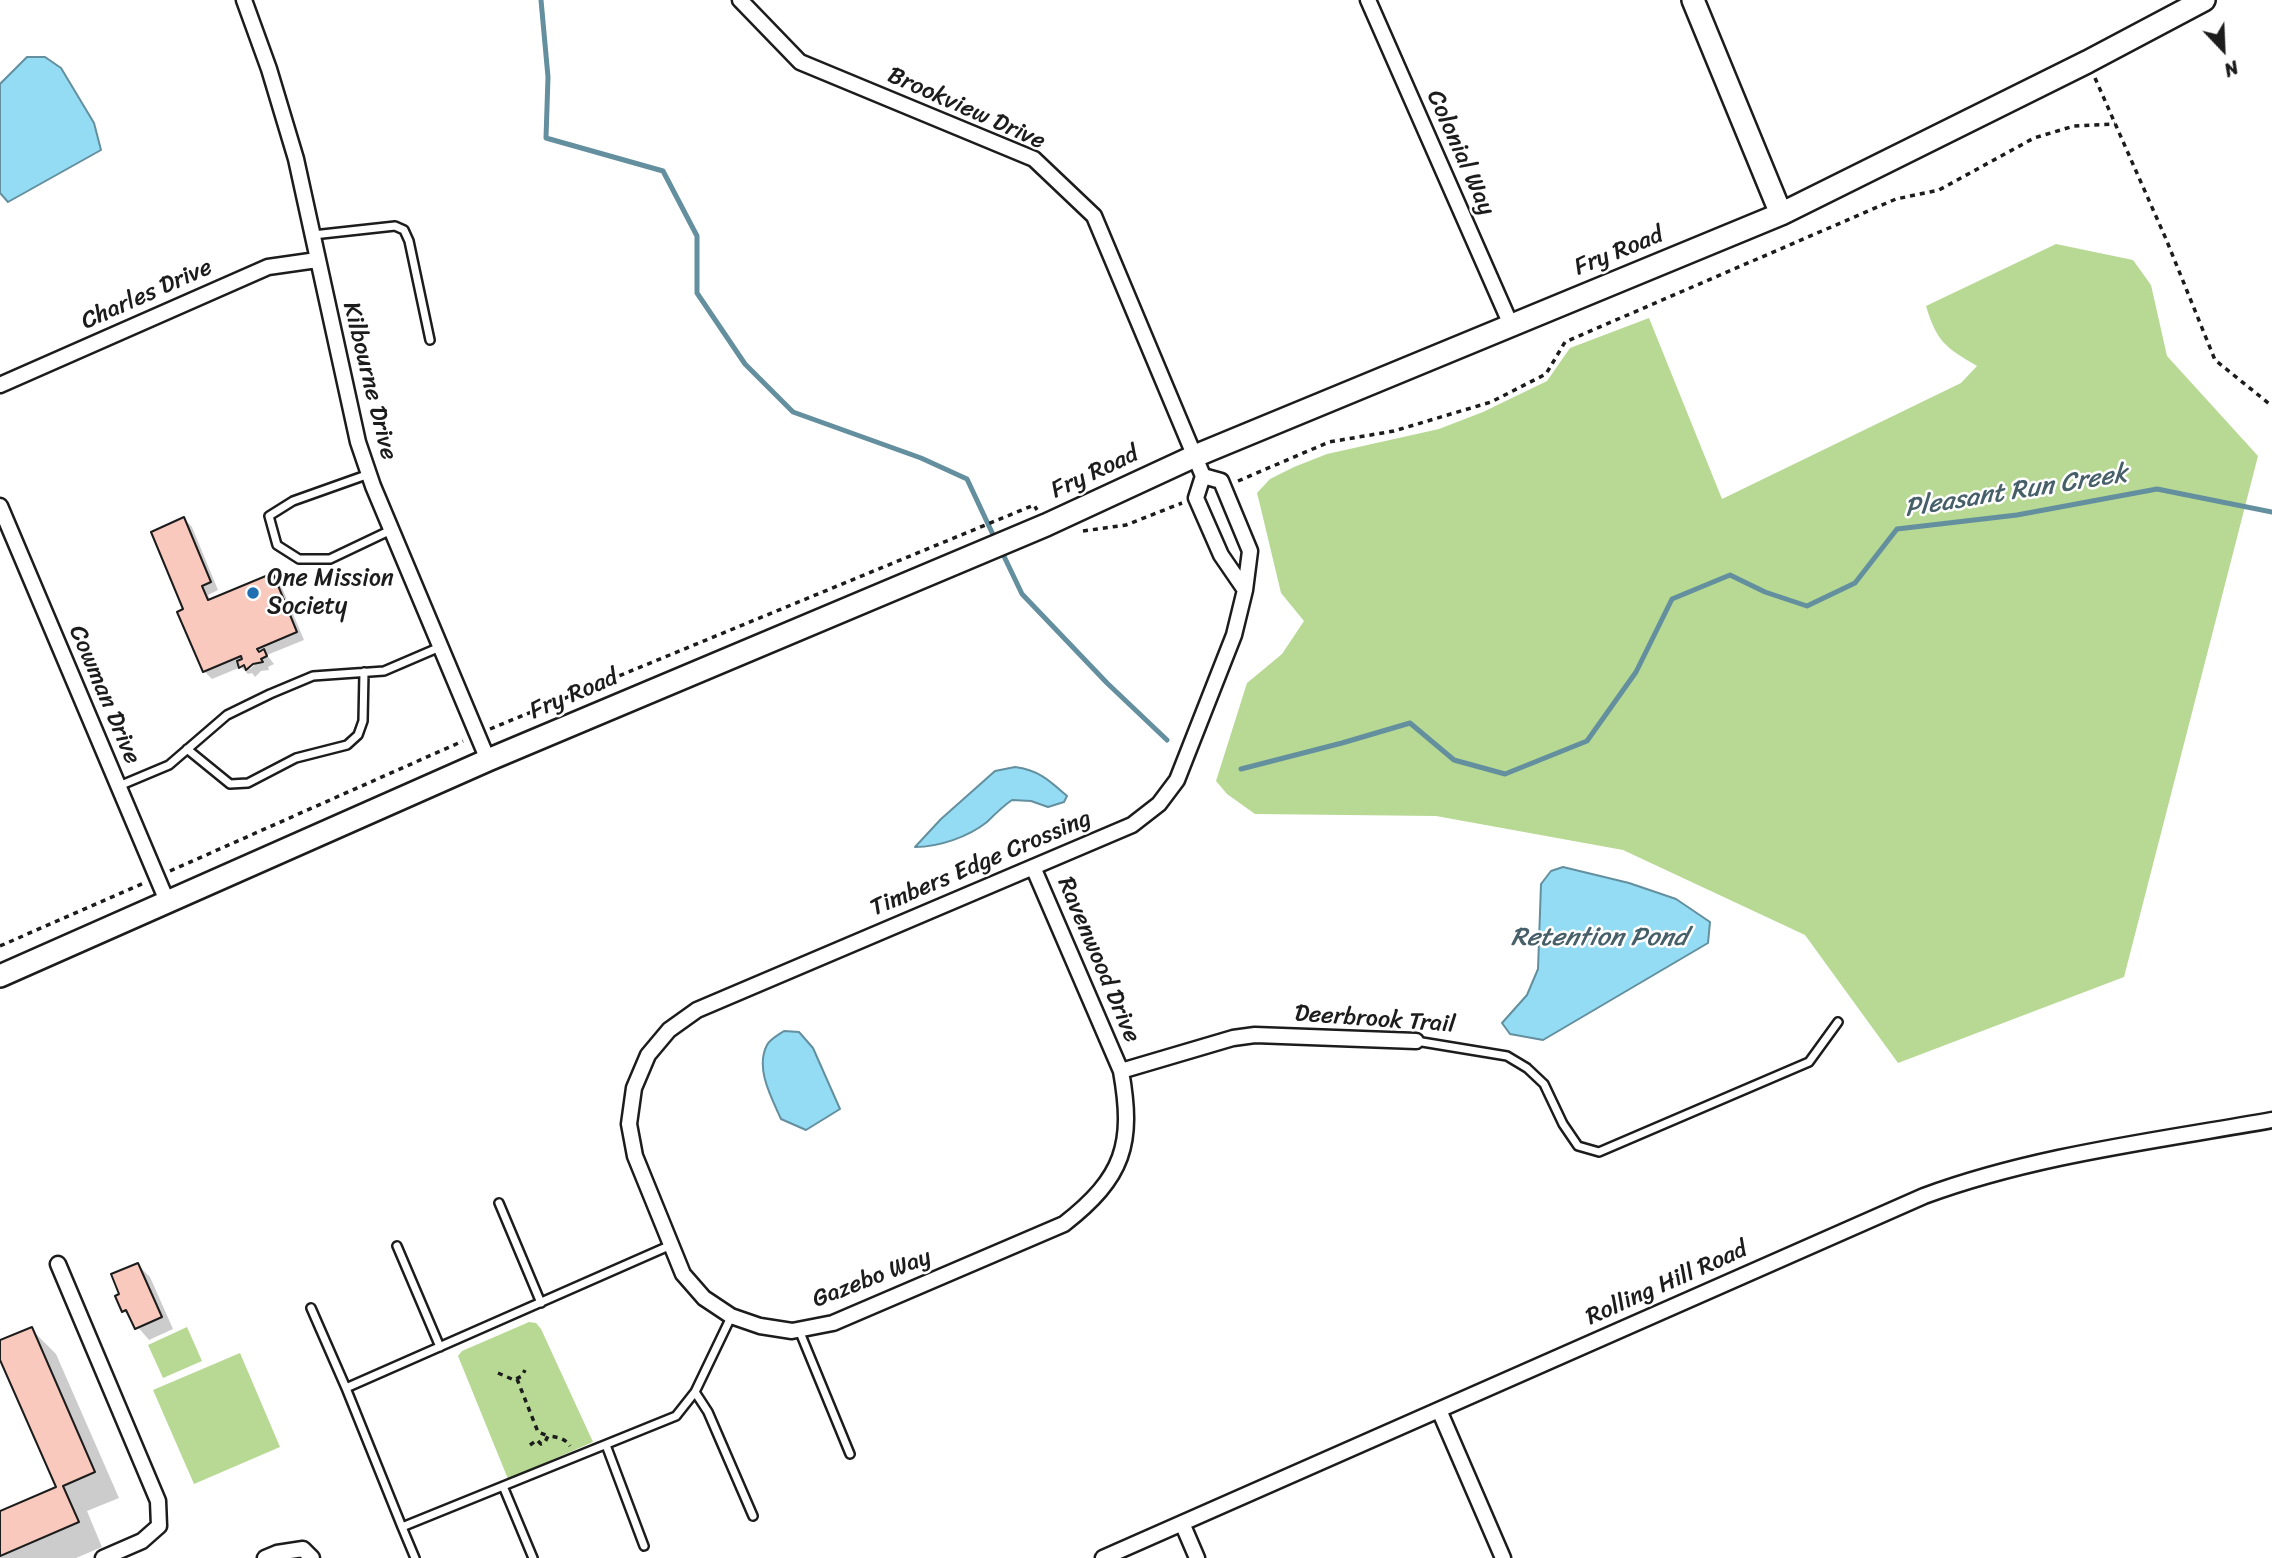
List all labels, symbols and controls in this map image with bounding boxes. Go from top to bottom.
north arrow [2188,14,2258,84]
text: N [2219,51,2244,87]
street label: Brookview Drive [883,61,1049,157]
street label: Colonial Way [1420,86,1500,220]
street label: Fry Road [1570,221,1668,283]
street label: Charles Drive [77,253,217,337]
street label: Kilbourne Drive [335,299,403,463]
street label: Fry Road [1047,440,1143,506]
water label: Pleasant Run Creek [1903,459,2129,525]
place label: One Mission Society [267,565,394,621]
marker: One Mission Society [245,585,261,601]
street label: Cowman Drive [62,621,146,769]
street label: Fry Road [526,664,622,726]
street label: Timbers Edge Crossing [866,804,1096,924]
street label: Ravenwood Drive [1050,873,1146,1047]
water label: Retention Pond [1511,922,1687,954]
street label: Deerbrook Trail [1294,1000,1456,1040]
street label: Rolling Hill Road [1582,1236,1752,1332]
street label: Gazebo Way [809,1243,935,1315]

